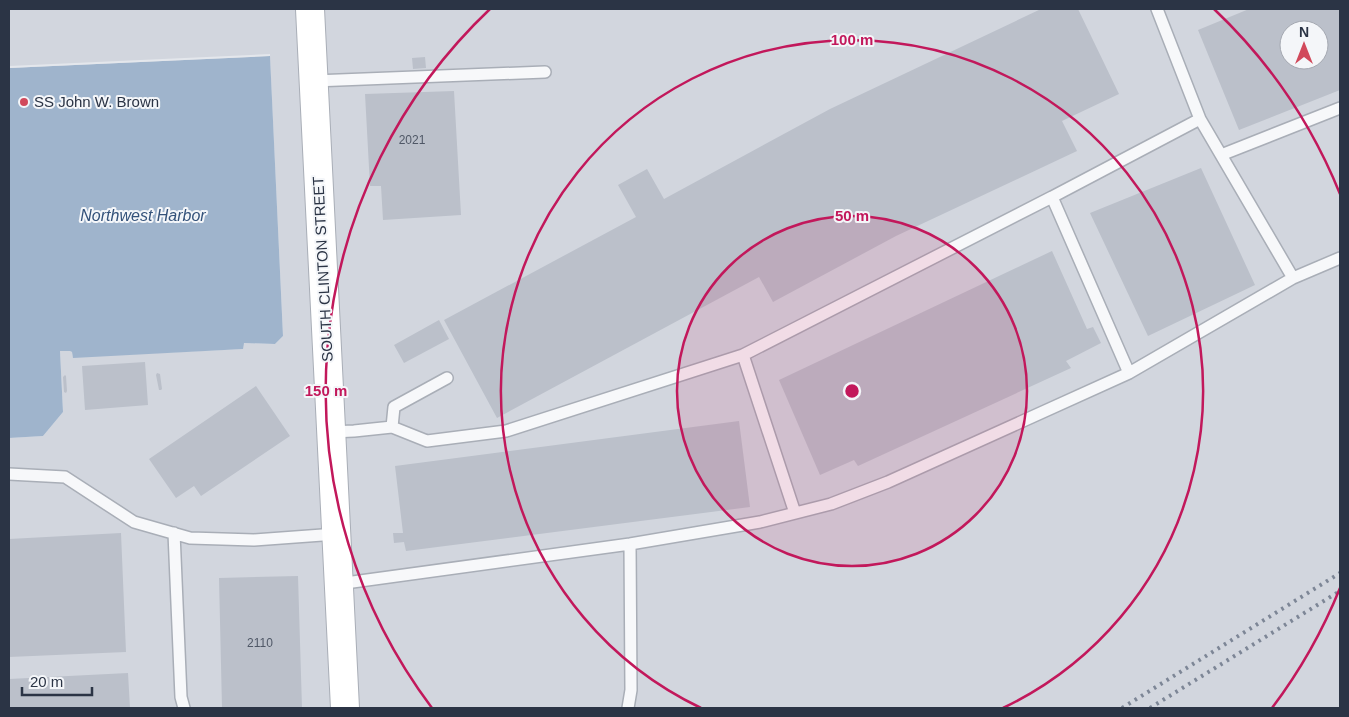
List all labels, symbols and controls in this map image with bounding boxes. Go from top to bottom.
north arrow [1279,20,1329,70]
text: N [1299,24,1309,40]
text: 100 m [831,31,873,48]
place label: SS John W. Brown [34,93,159,110]
marker: SS John W. Brown [18,96,30,108]
house number: 2021 [399,133,426,147]
street label: SOUTH CLINTON STREET [309,176,336,362]
water label: Northwest Harbor [80,207,206,224]
text: 50 m [835,207,869,224]
text: 150 m [305,382,347,399]
centre of rings [843,382,861,400]
house number: 2110 [247,636,273,650]
scale bar [22,664,92,696]
text: 20 m [30,673,63,690]

